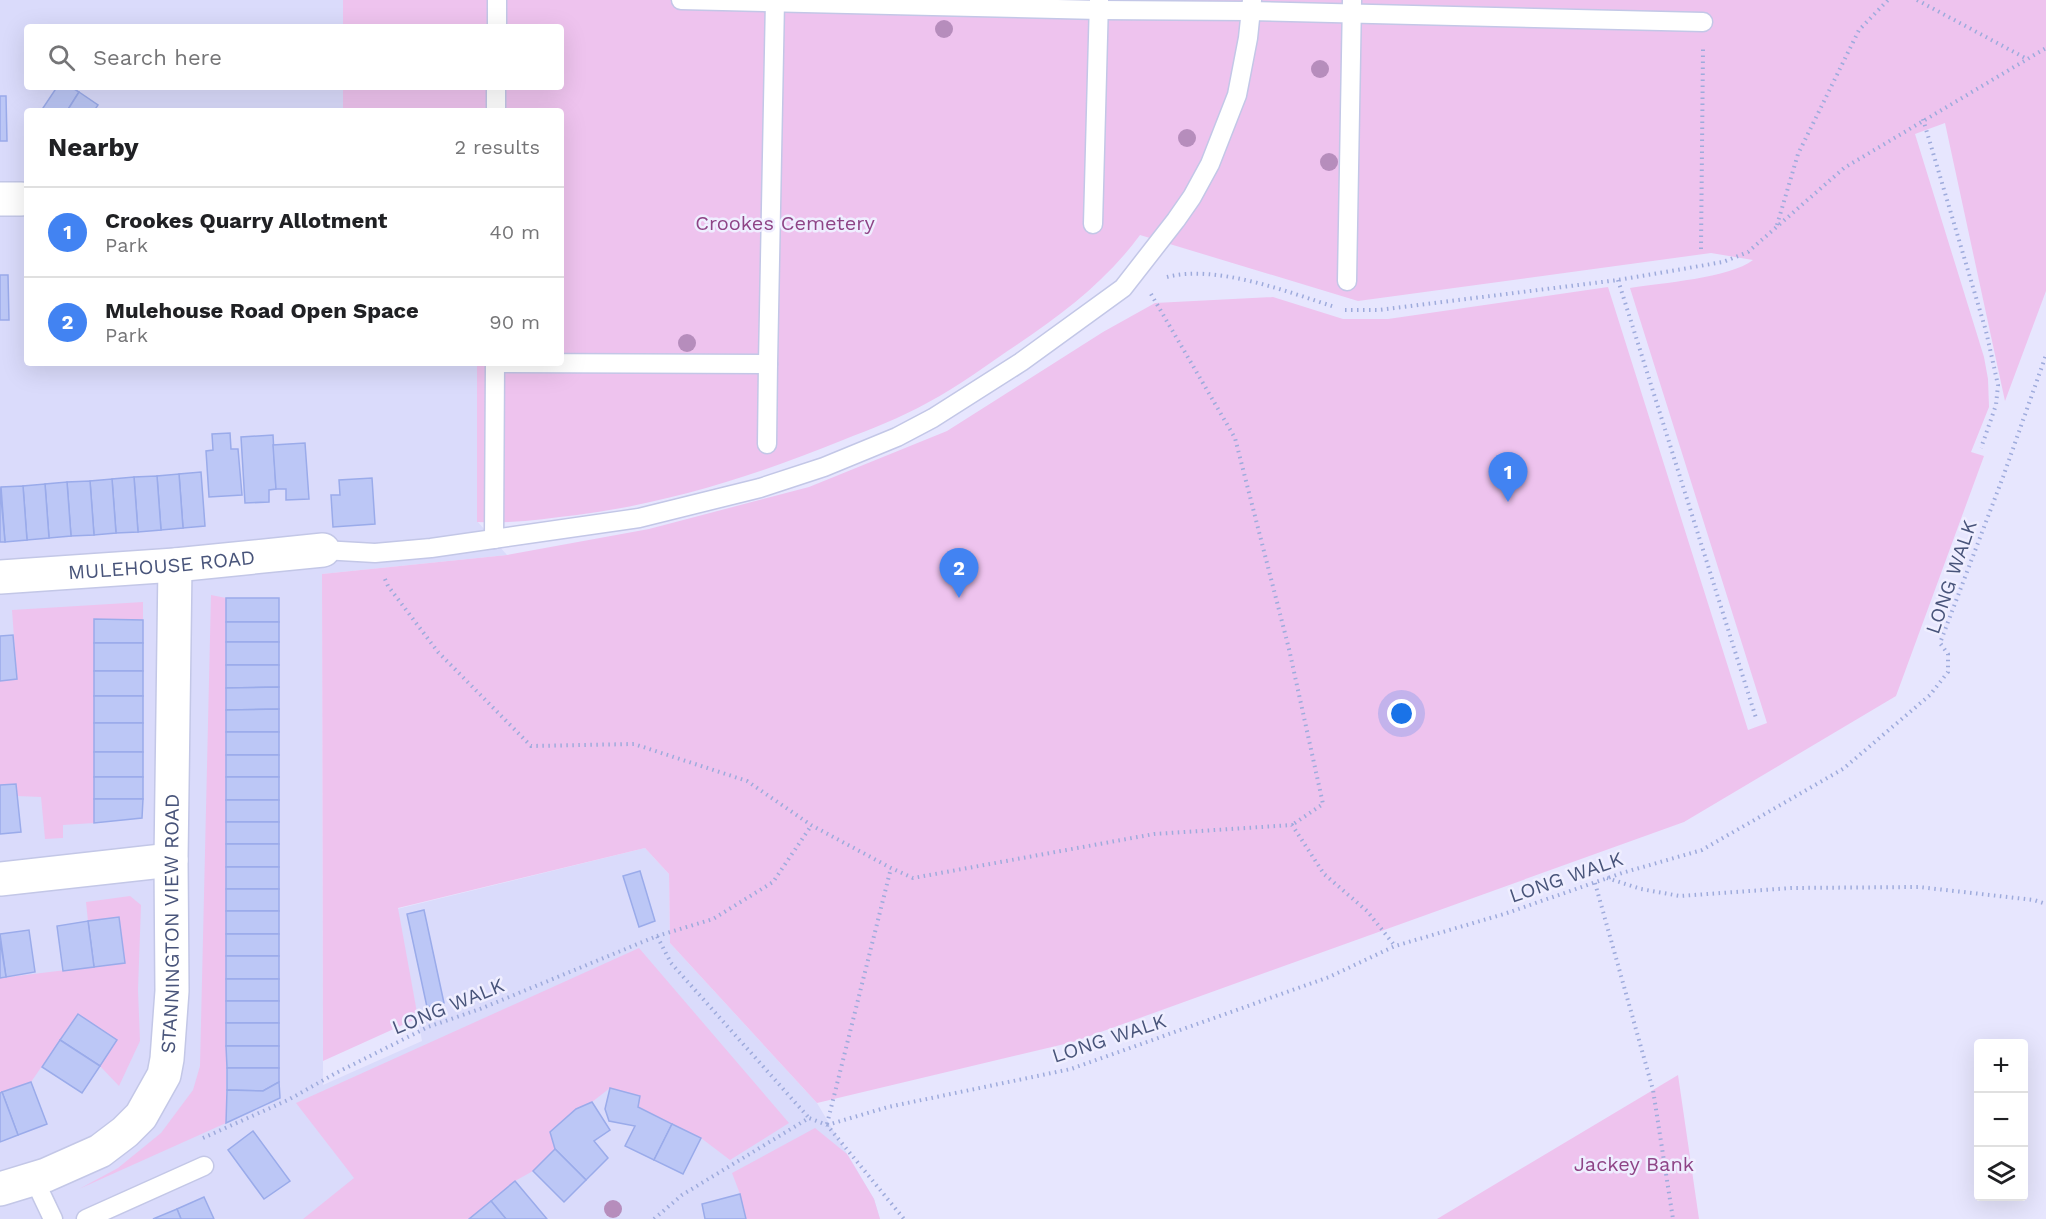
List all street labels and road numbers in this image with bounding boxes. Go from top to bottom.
street label: LONG WALK [1920,517,1982,637]
street label: MULEHOUSE ROAD [67,545,256,584]
street label: STANNINGTON VIEW ROAD [155,794,184,1054]
street label: LONG WALK [1506,846,1626,908]
street label: LONG WALK [388,973,508,1039]
street label: LONG WALK [1049,1008,1169,1068]

